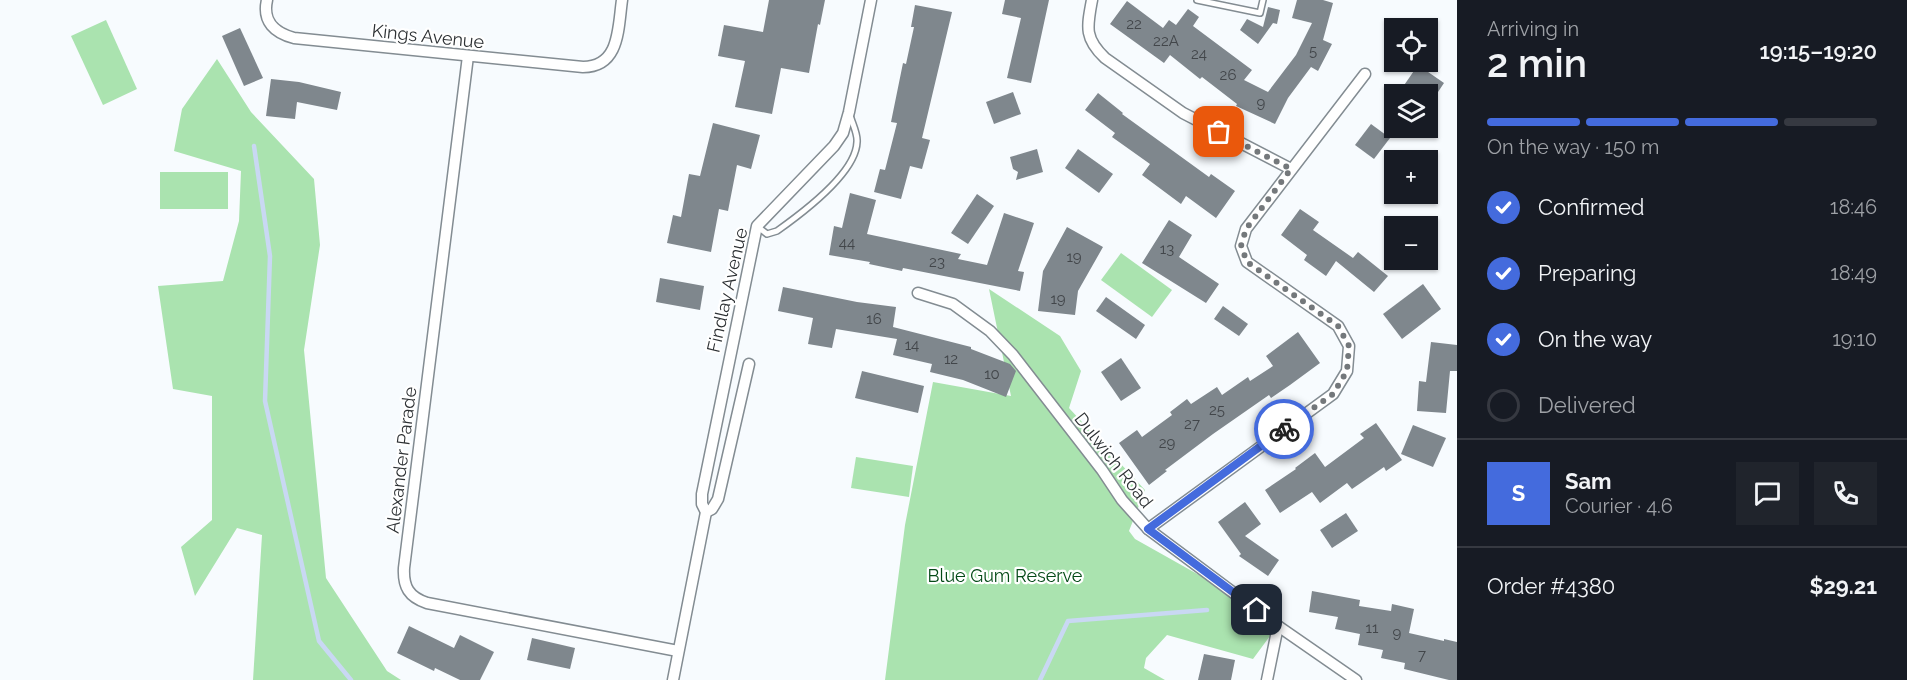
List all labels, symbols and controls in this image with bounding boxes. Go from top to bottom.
house number: 22 [1126,15,1142,33]
text: Arriving in [1487,17,1579,41]
map controls [1384,18,1438,270]
button: locate [1384,18,1438,72]
street label: Kings Avenue [371,20,486,52]
house number: 22A [1153,32,1179,50]
text: 19:15–19:20 [1759,38,1877,64]
text: 2 min [1487,40,1587,86]
house number: 5 [1309,42,1317,60]
house number: 24 [1191,45,1207,63]
house number: 26 [1220,66,1236,84]
button: layers [1384,84,1438,138]
house number: 9 [1257,94,1266,112]
pin [1193,106,1244,157]
icon: bag [1202,115,1235,148]
text: On the way · 150 m [1487,135,1659,159]
button: + [1384,150,1438,204]
icon: check [1487,191,1520,224]
text: Confirmed [1538,194,1645,220]
text: 18:46 [1830,195,1877,219]
button: − [1384,216,1438,270]
street label: Findlay Avenue [702,225,752,354]
house number: 44 [839,234,855,252]
house number: 13 [1160,240,1174,258]
house number: 19 [1066,248,1082,266]
house number: 23 [929,253,945,271]
icon: check [1487,257,1520,290]
text: Preparing [1538,260,1636,286]
text: 18:49 [1830,261,1877,285]
house number: 19 [1050,290,1066,308]
house number: 16 [866,310,882,328]
icon: check [1487,323,1520,356]
text: On the way [1538,326,1652,352]
text: 19:10 [1832,327,1877,351]
house number: 14 [905,336,919,354]
house number: 12 [944,350,958,368]
house number: 10 [984,365,1000,383]
street label: Alexander Parade [382,385,420,535]
text: Delivered [1538,392,1636,418]
courier [1254,399,1314,459]
house number: 25 [1209,401,1225,419]
street label: Dulwich Road [1070,408,1158,512]
icon: bike [1268,413,1301,446]
house number: 27 [1184,415,1200,433]
house number: 29 [1159,434,1176,452]
button: chat [1736,462,1799,525]
button: phone [1814,462,1877,525]
text: Sam [1565,468,1612,494]
text: S [1512,480,1525,506]
text: Courier · 4.6 [1565,494,1673,518]
park label: Blue Gum Reserve [928,565,1083,586]
text: Order #4380 [1487,573,1615,599]
text: $29.21 [1809,573,1877,599]
pin [1231,584,1282,635]
icon: home [1240,593,1273,626]
house number: 11 [1366,619,1379,637]
house number: 9 [1393,624,1402,642]
house number: 7 [1418,646,1426,664]

